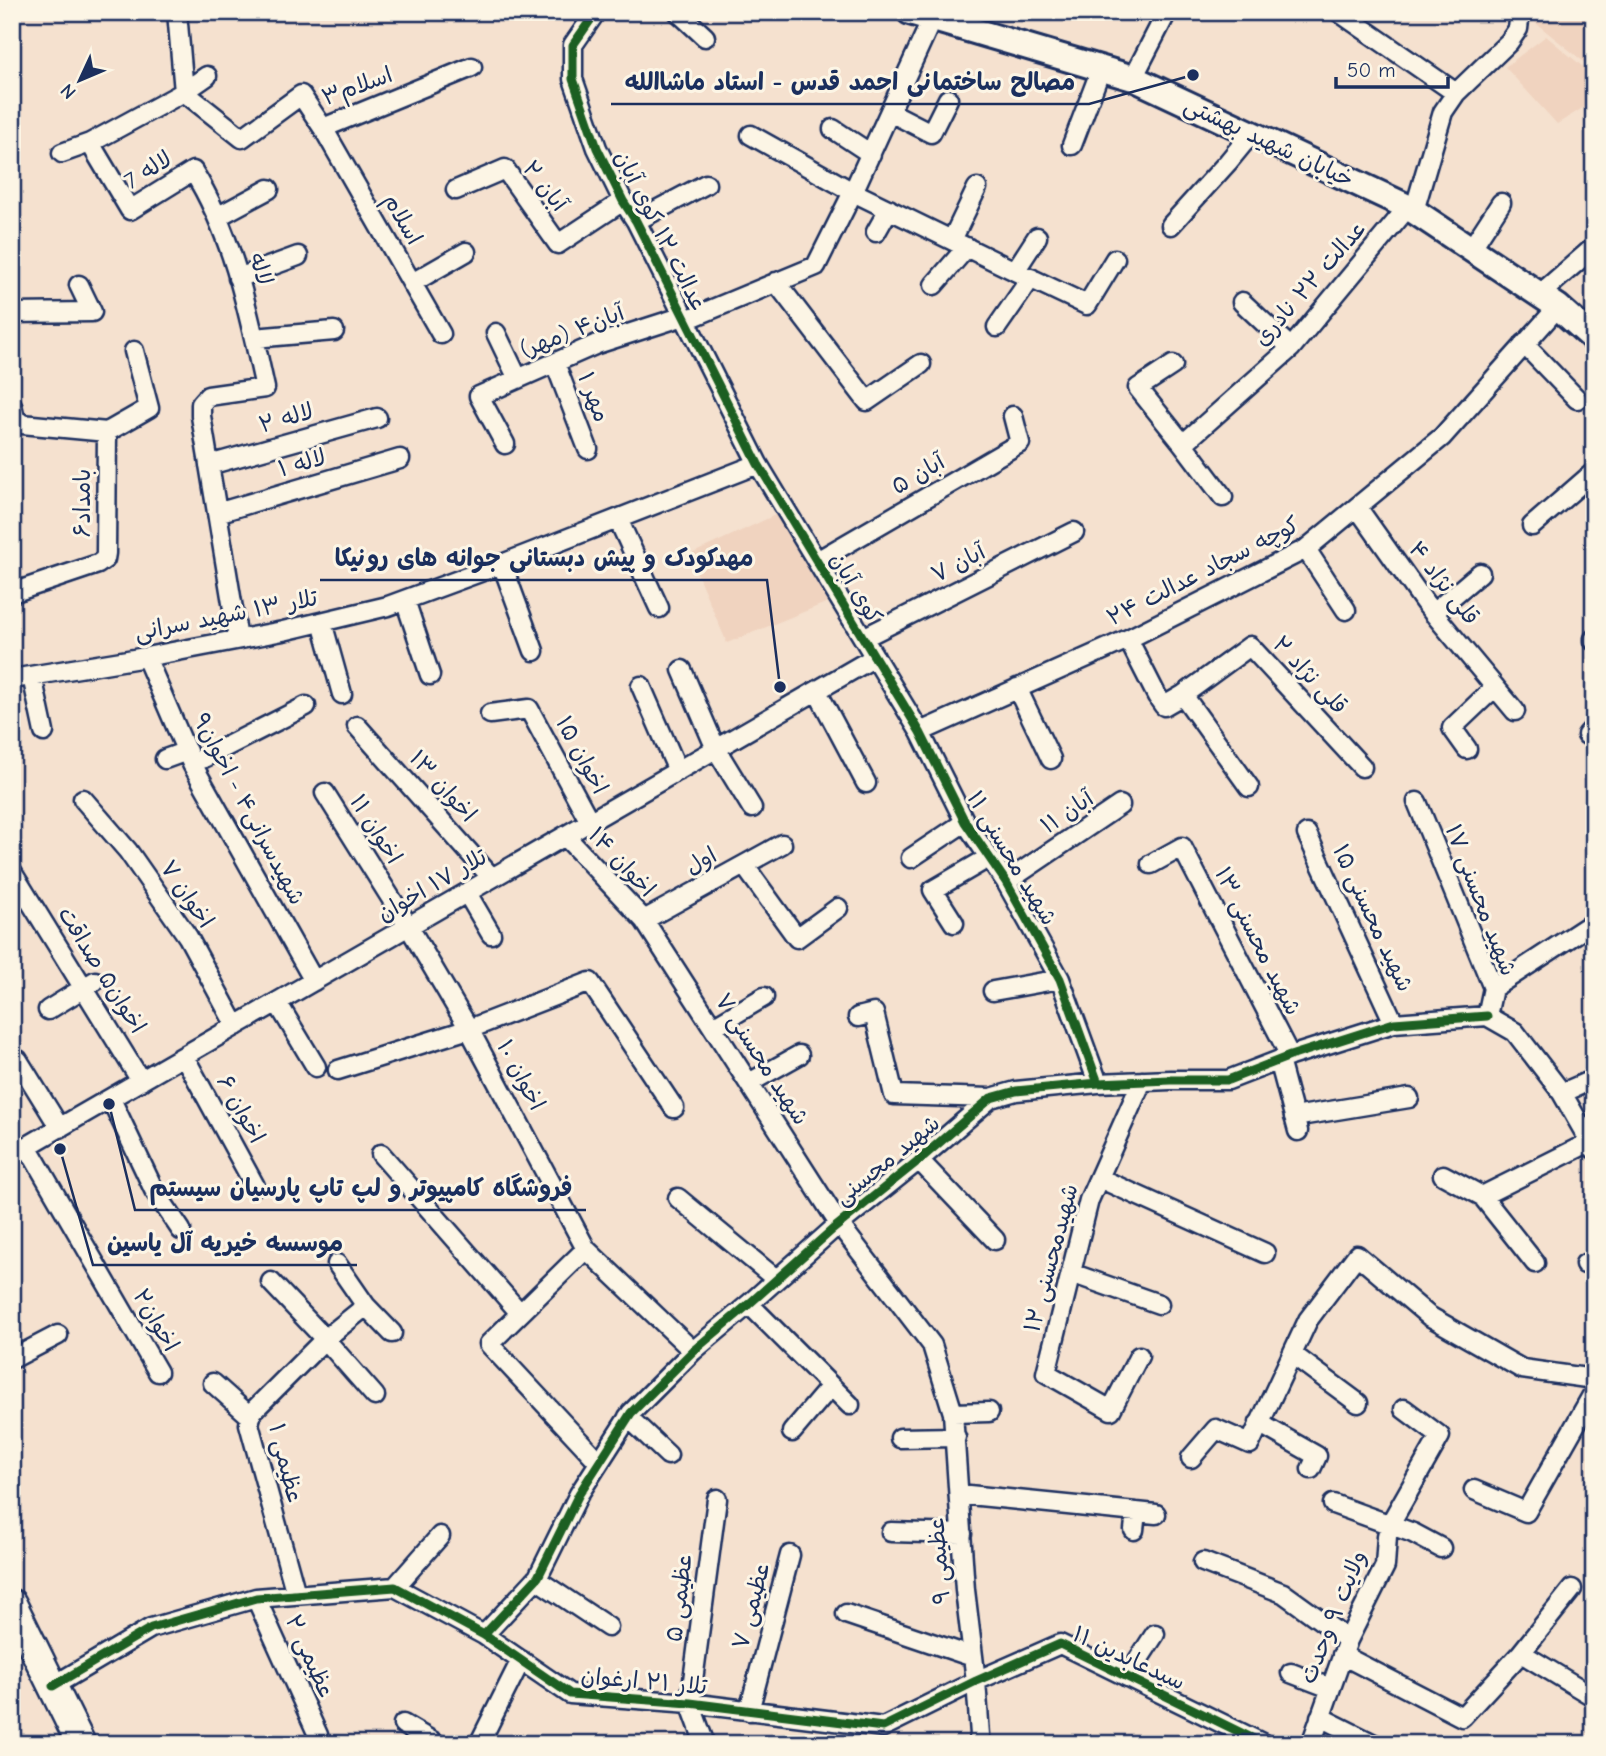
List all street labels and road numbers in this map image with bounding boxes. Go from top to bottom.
street label: اسلام۳ [318,61,397,115]
street label: خیابان شهید بهشتی [1180,91,1358,194]
street label: لاله 7 [119,145,177,195]
street label: عدالت ۱۲ کوی آبان [609,146,713,316]
street label: آبان ۲ [517,155,574,218]
street label: اسلام [374,189,428,251]
street label: عدالت ۲۲ نادری [1248,215,1372,351]
street label: لاله [244,250,278,288]
street label: آبان۴ (مهر) [516,298,629,363]
street label: مهر ۱ [572,368,616,426]
street label: لاله ۲ [256,397,316,439]
street label: لاله ۱ [275,443,329,483]
street label: آبان ۵ [887,447,951,500]
street label: بامداد۶ [69,469,96,537]
street label: کوچه سجاد عدالت ۲۴ [1102,511,1304,631]
street label: قلی نژاد ۴ [1402,536,1485,631]
street label: آبان ۷ [926,537,991,588]
street label: کوی آبان [824,547,888,629]
street label: تلار ۱۳ شهید سرانی [132,584,320,647]
street label: قلی نژاد ۲ [1266,630,1353,720]
street label: شهیدسرانی۴ - اخوان۹ [186,709,311,910]
street label: اخوان ۱۵ [550,711,614,799]
street label: اخوان ۱۳ [404,745,482,827]
street label: آبان ۱۱ [1036,784,1100,839]
street label: شهید محسنی ۱۱ [960,786,1063,931]
street label: اخوان ۱۱ [344,789,408,869]
street label: شهید محسنی ۱۷ [1439,820,1522,980]
street label: اخوان ۱۴ [583,822,661,902]
street label: شهید محسنی ۱۵ [1326,840,1419,996]
street label: اول [681,842,721,880]
street label: تلار ۱۷ اخوان [372,843,492,927]
street label: اخوان ۷ [155,855,219,933]
street label: شهید محسنی ۱۳ [1208,862,1307,1020]
street label: اخوان۵ صداقت [52,902,152,1038]
street label: شهید محسنی ۷ [709,988,815,1130]
street label: اخوان ۱۰ [491,1035,551,1115]
street label: اخوان ۶ [211,1070,271,1148]
street label: شهید محسنی [829,1109,946,1211]
street label: شهیدمحسنی ۱۲ [1018,1181,1085,1335]
street label: اخوان۲ [127,1284,185,1356]
street label: عظیمی ۱ [262,1421,309,1506]
street label: عظیمی ۹ [923,1517,956,1605]
street label: ولایت ۹ وحدت [1294,1547,1372,1687]
street label: عظیمی ۵ [660,1553,699,1644]
street label: عظیمی ۷ [727,1560,776,1652]
street label: عظیمی ۲ [279,1610,340,1702]
street label: سیدعابدین ۱۱ [1069,1620,1189,1696]
street label: تلار ۲۱ ارغوان [580,1662,708,1700]

